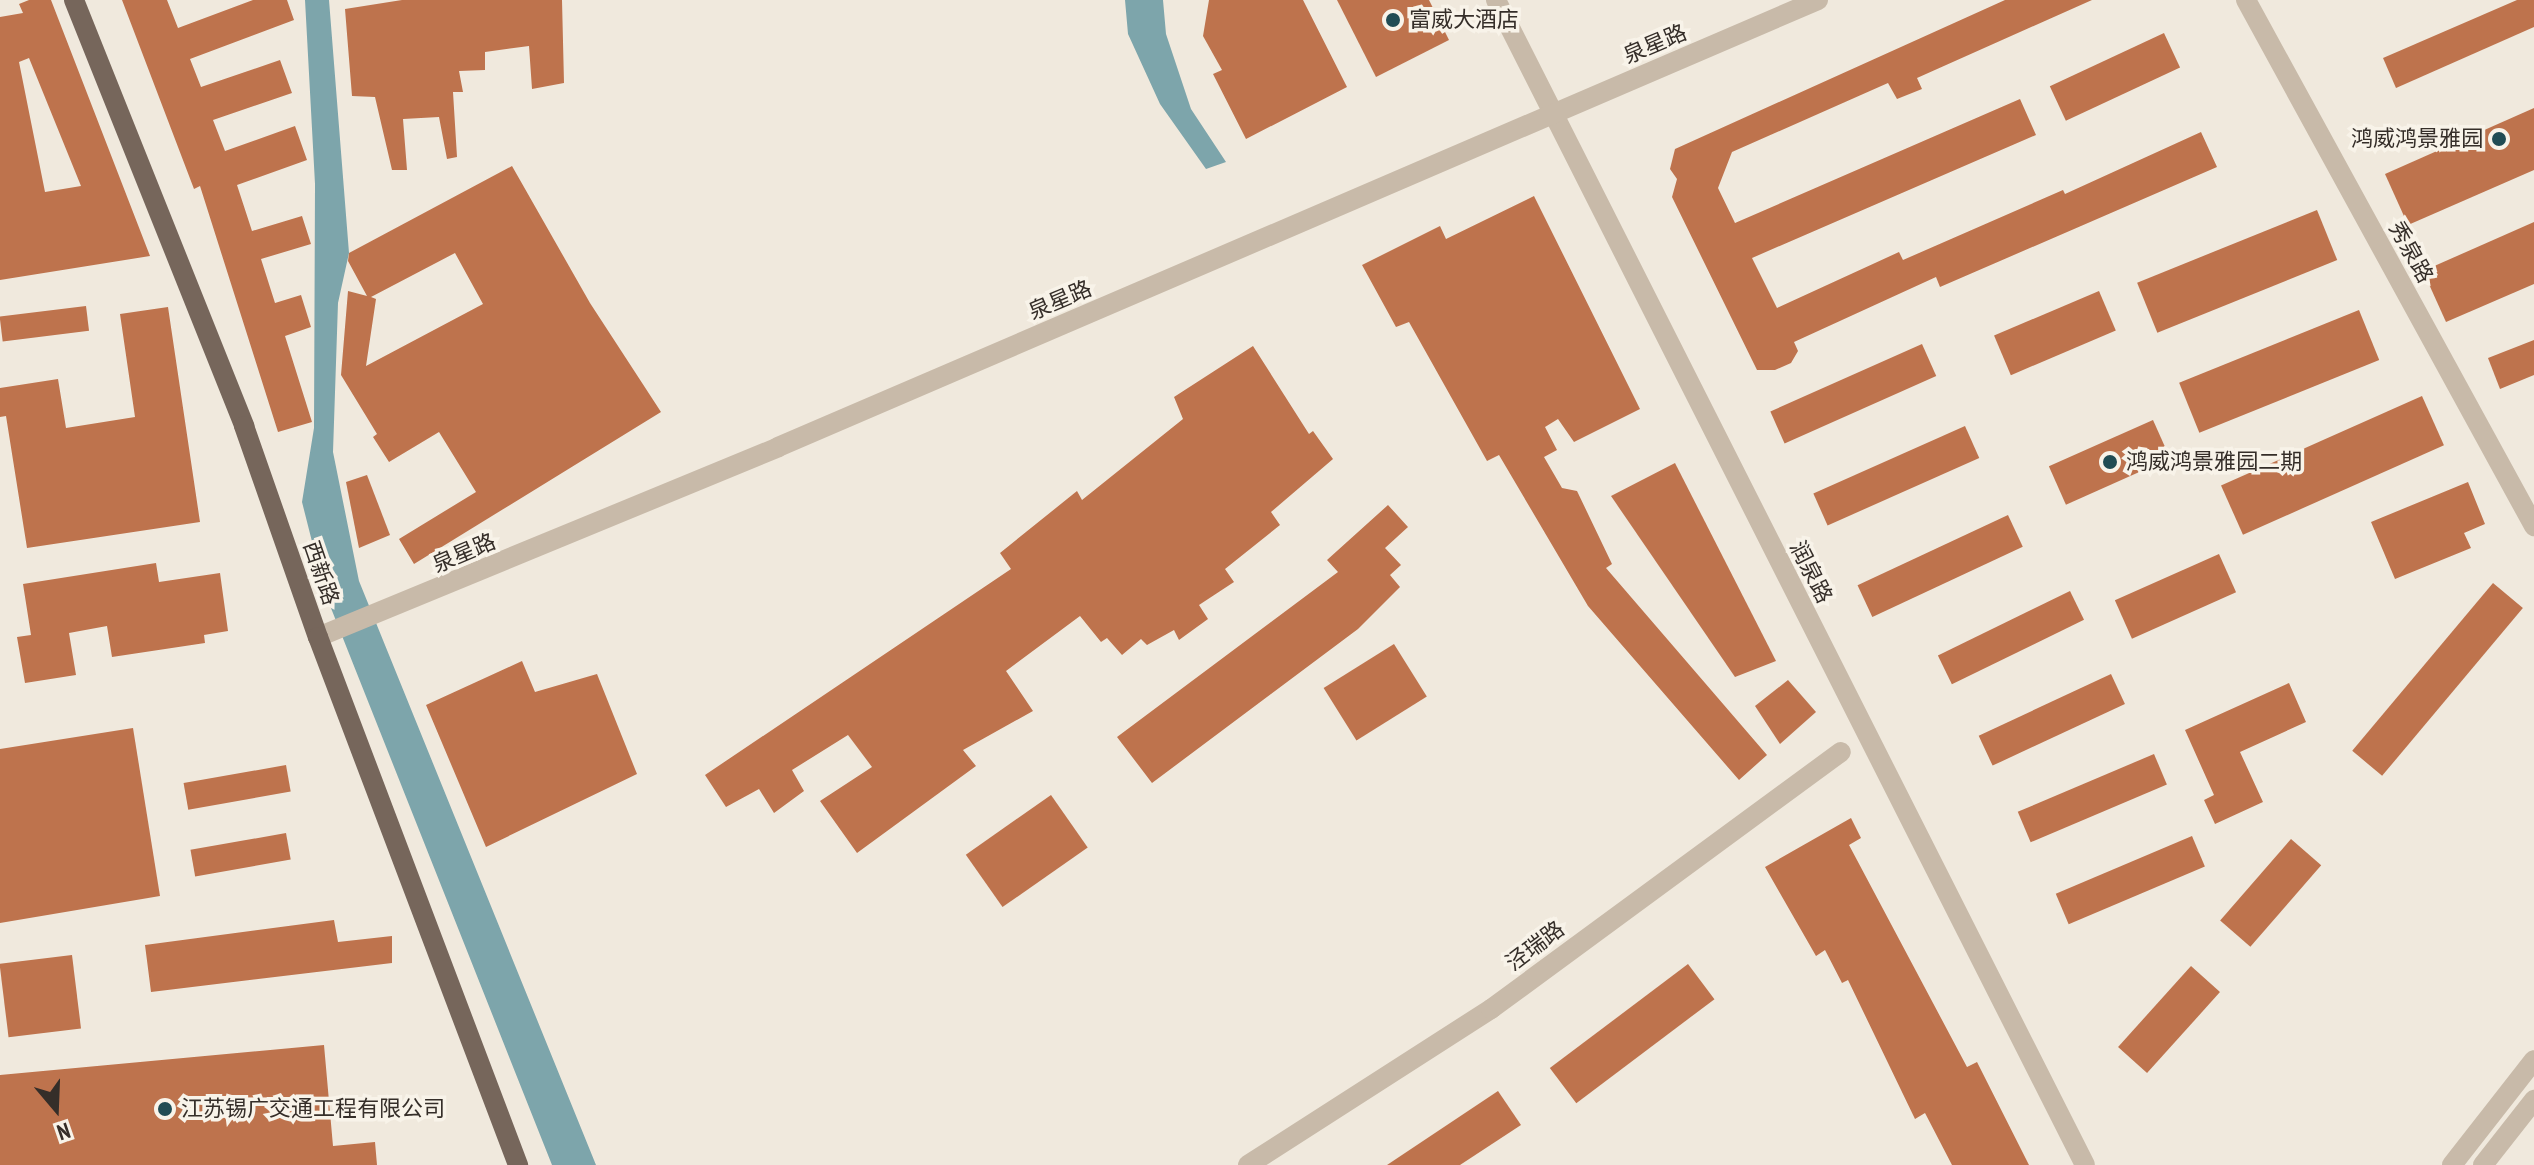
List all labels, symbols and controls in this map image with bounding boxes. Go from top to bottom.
place label: 富威大酒店 [1409,7,1519,33]
marker: 富威大酒店 [1384,11,1402,29]
street label: 泉星路 [1619,19,1691,69]
place label: 鸿威鸿景雅园 [2351,126,2483,152]
marker: 鸿威鸿景雅园 [2490,130,2508,148]
street label: 秀泉路 [2383,217,2439,287]
street label: 泉星路 [1024,275,1096,325]
place label: 鸿威鸿景雅园二期 [2126,449,2302,475]
marker: 鸿威鸿景雅园二期 [2101,453,2119,471]
street label: 泉星路 [428,528,500,578]
street label: 润泉路 [1784,537,1838,607]
street label: 西新路 [298,538,344,608]
street label: 泾瑞路 [1501,916,1569,976]
north arrow [16,1069,96,1149]
place label: 江苏锡广交通工程有限公司 [181,1096,445,1122]
marker: 江苏锡广交通工程有限公司 [156,1100,174,1118]
text: N [54,1117,74,1147]

